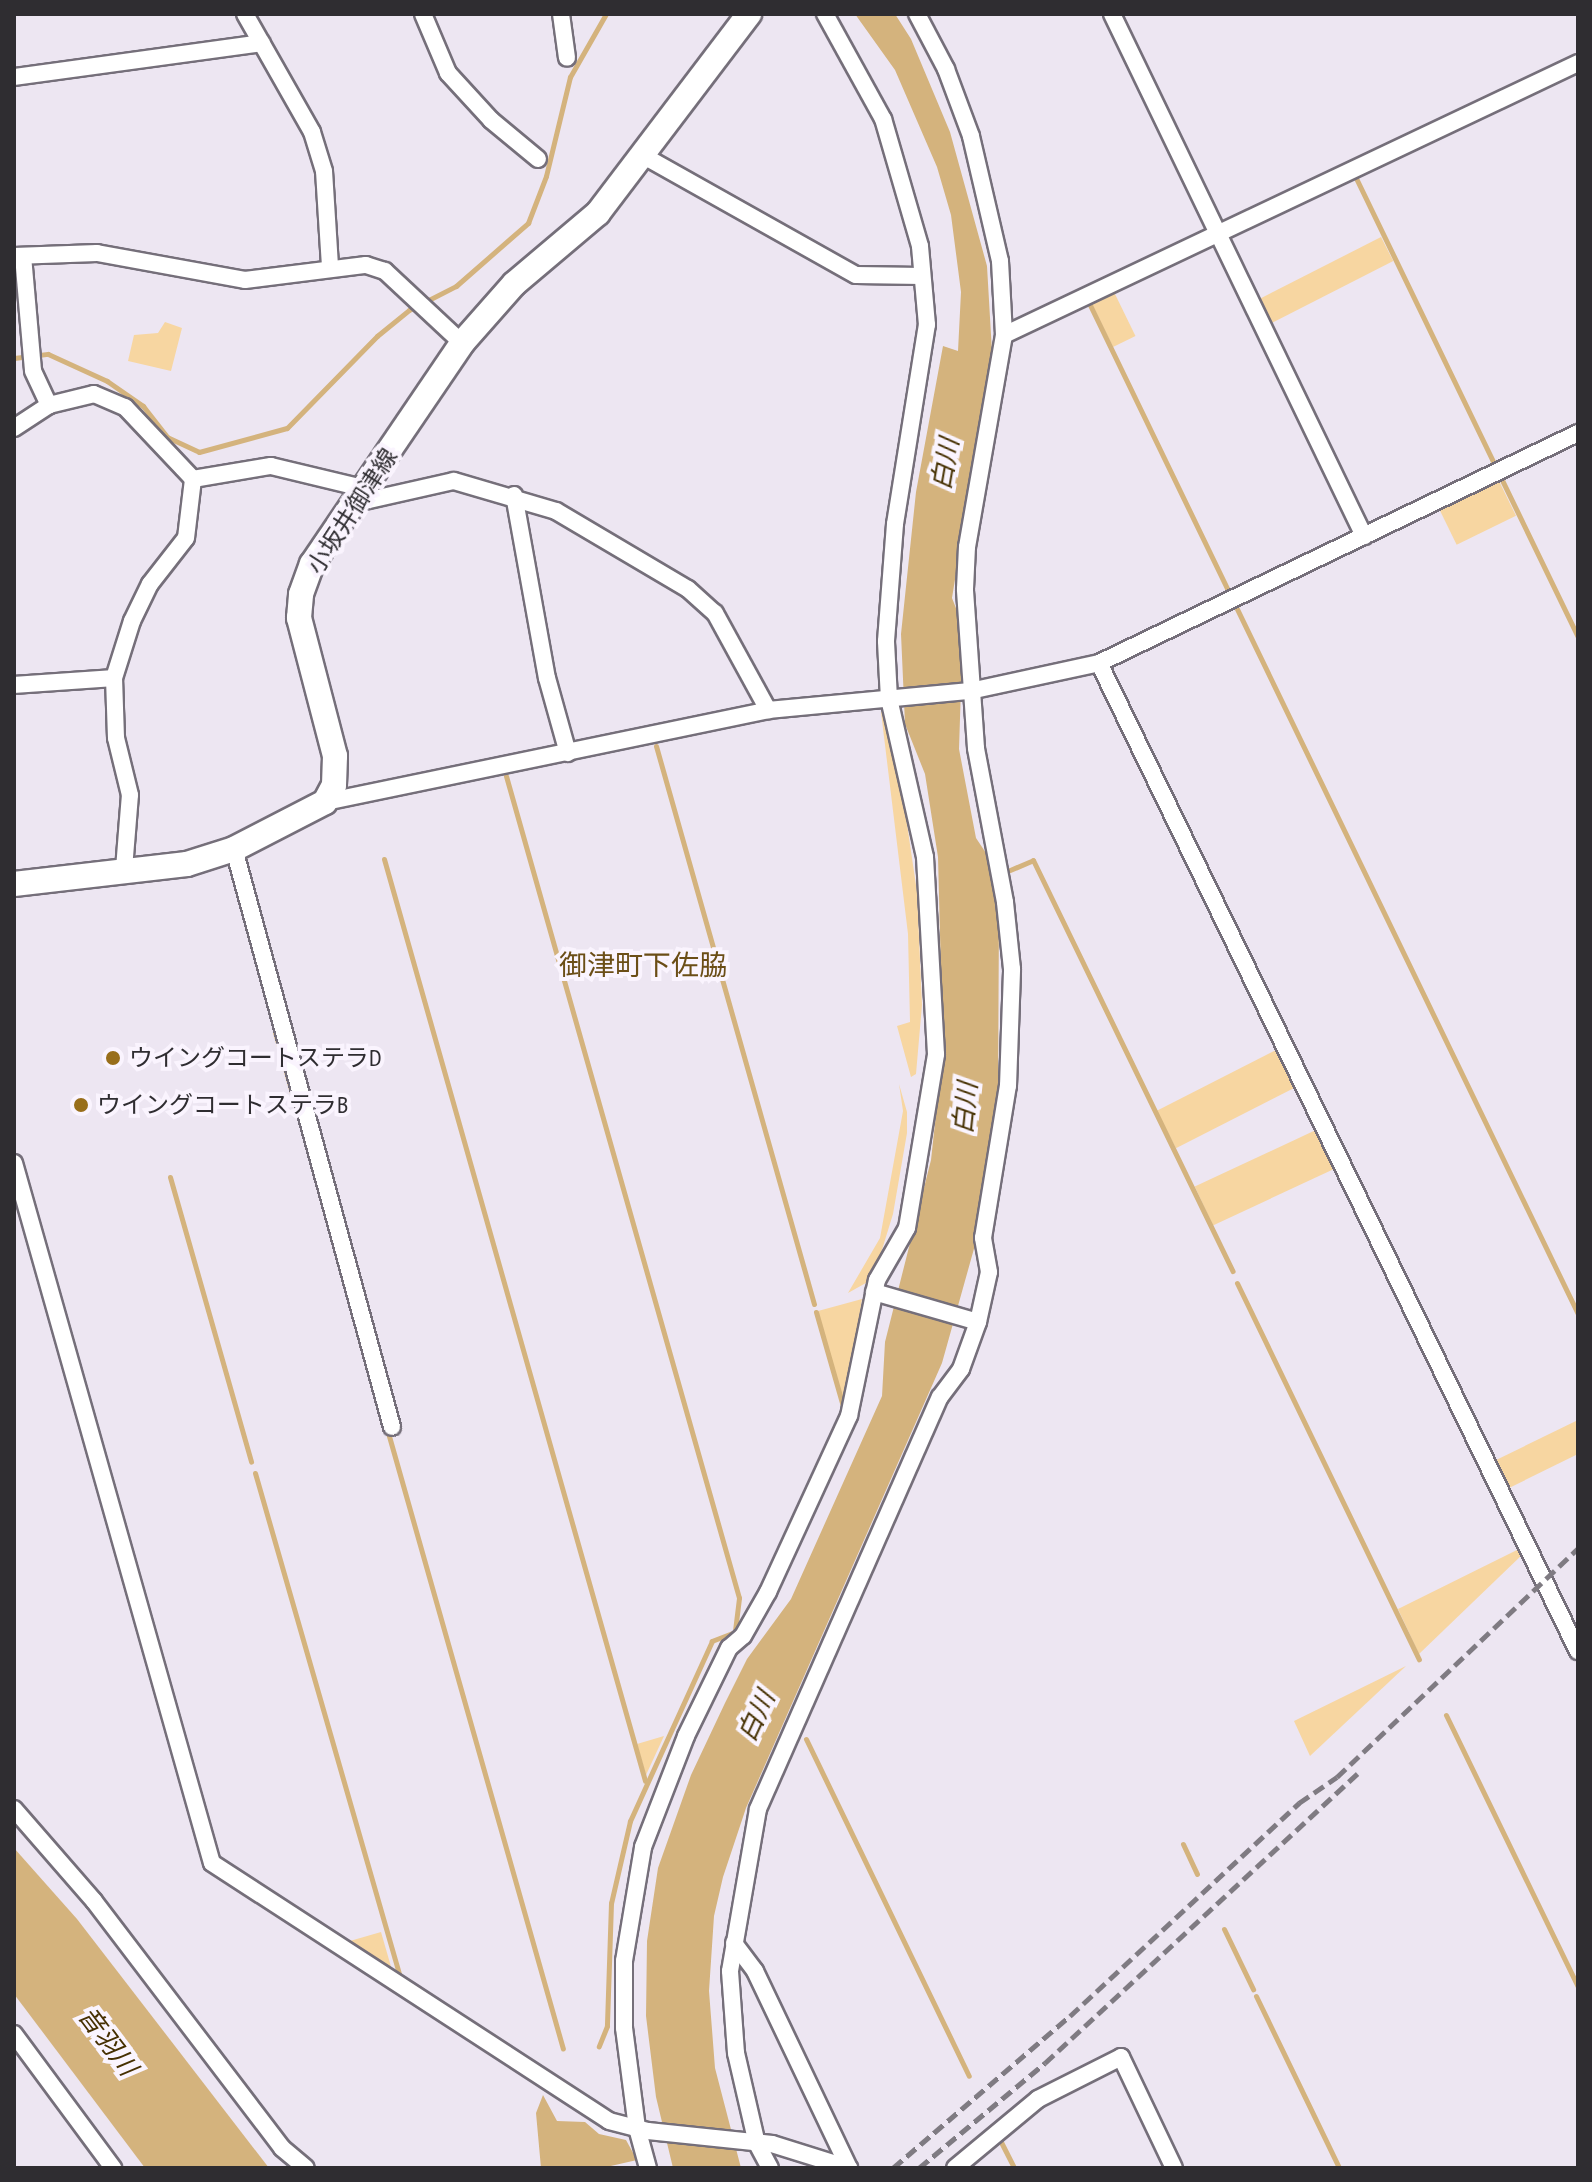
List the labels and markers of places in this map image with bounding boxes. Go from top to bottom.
place label: ウイングコートステラD [129,1044,382,1072]
marker: ウイングコートステラD [104,1049,122,1067]
place label: ウイングコートステラB [97,1091,348,1119]
marker: ウイングコートステラB [72,1096,90,1114]

